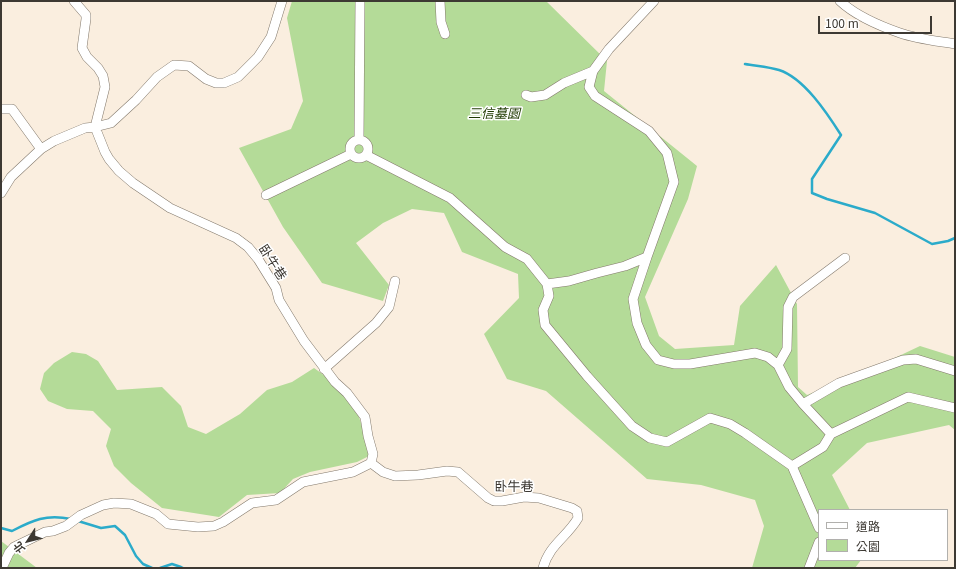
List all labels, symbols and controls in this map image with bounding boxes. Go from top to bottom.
scale bar [820,8,934,34]
text: 100 m [825,14,859,31]
park label: 三信墓園 [468,105,520,121]
street label: 卧牛巷 [256,241,290,283]
street label: 卧牛巷 [495,478,533,494]
legend [818,509,948,561]
text: 道路 [856,517,880,534]
north arrow [8,521,48,561]
text: 公園 [856,537,880,554]
text: 北 [9,539,28,557]

